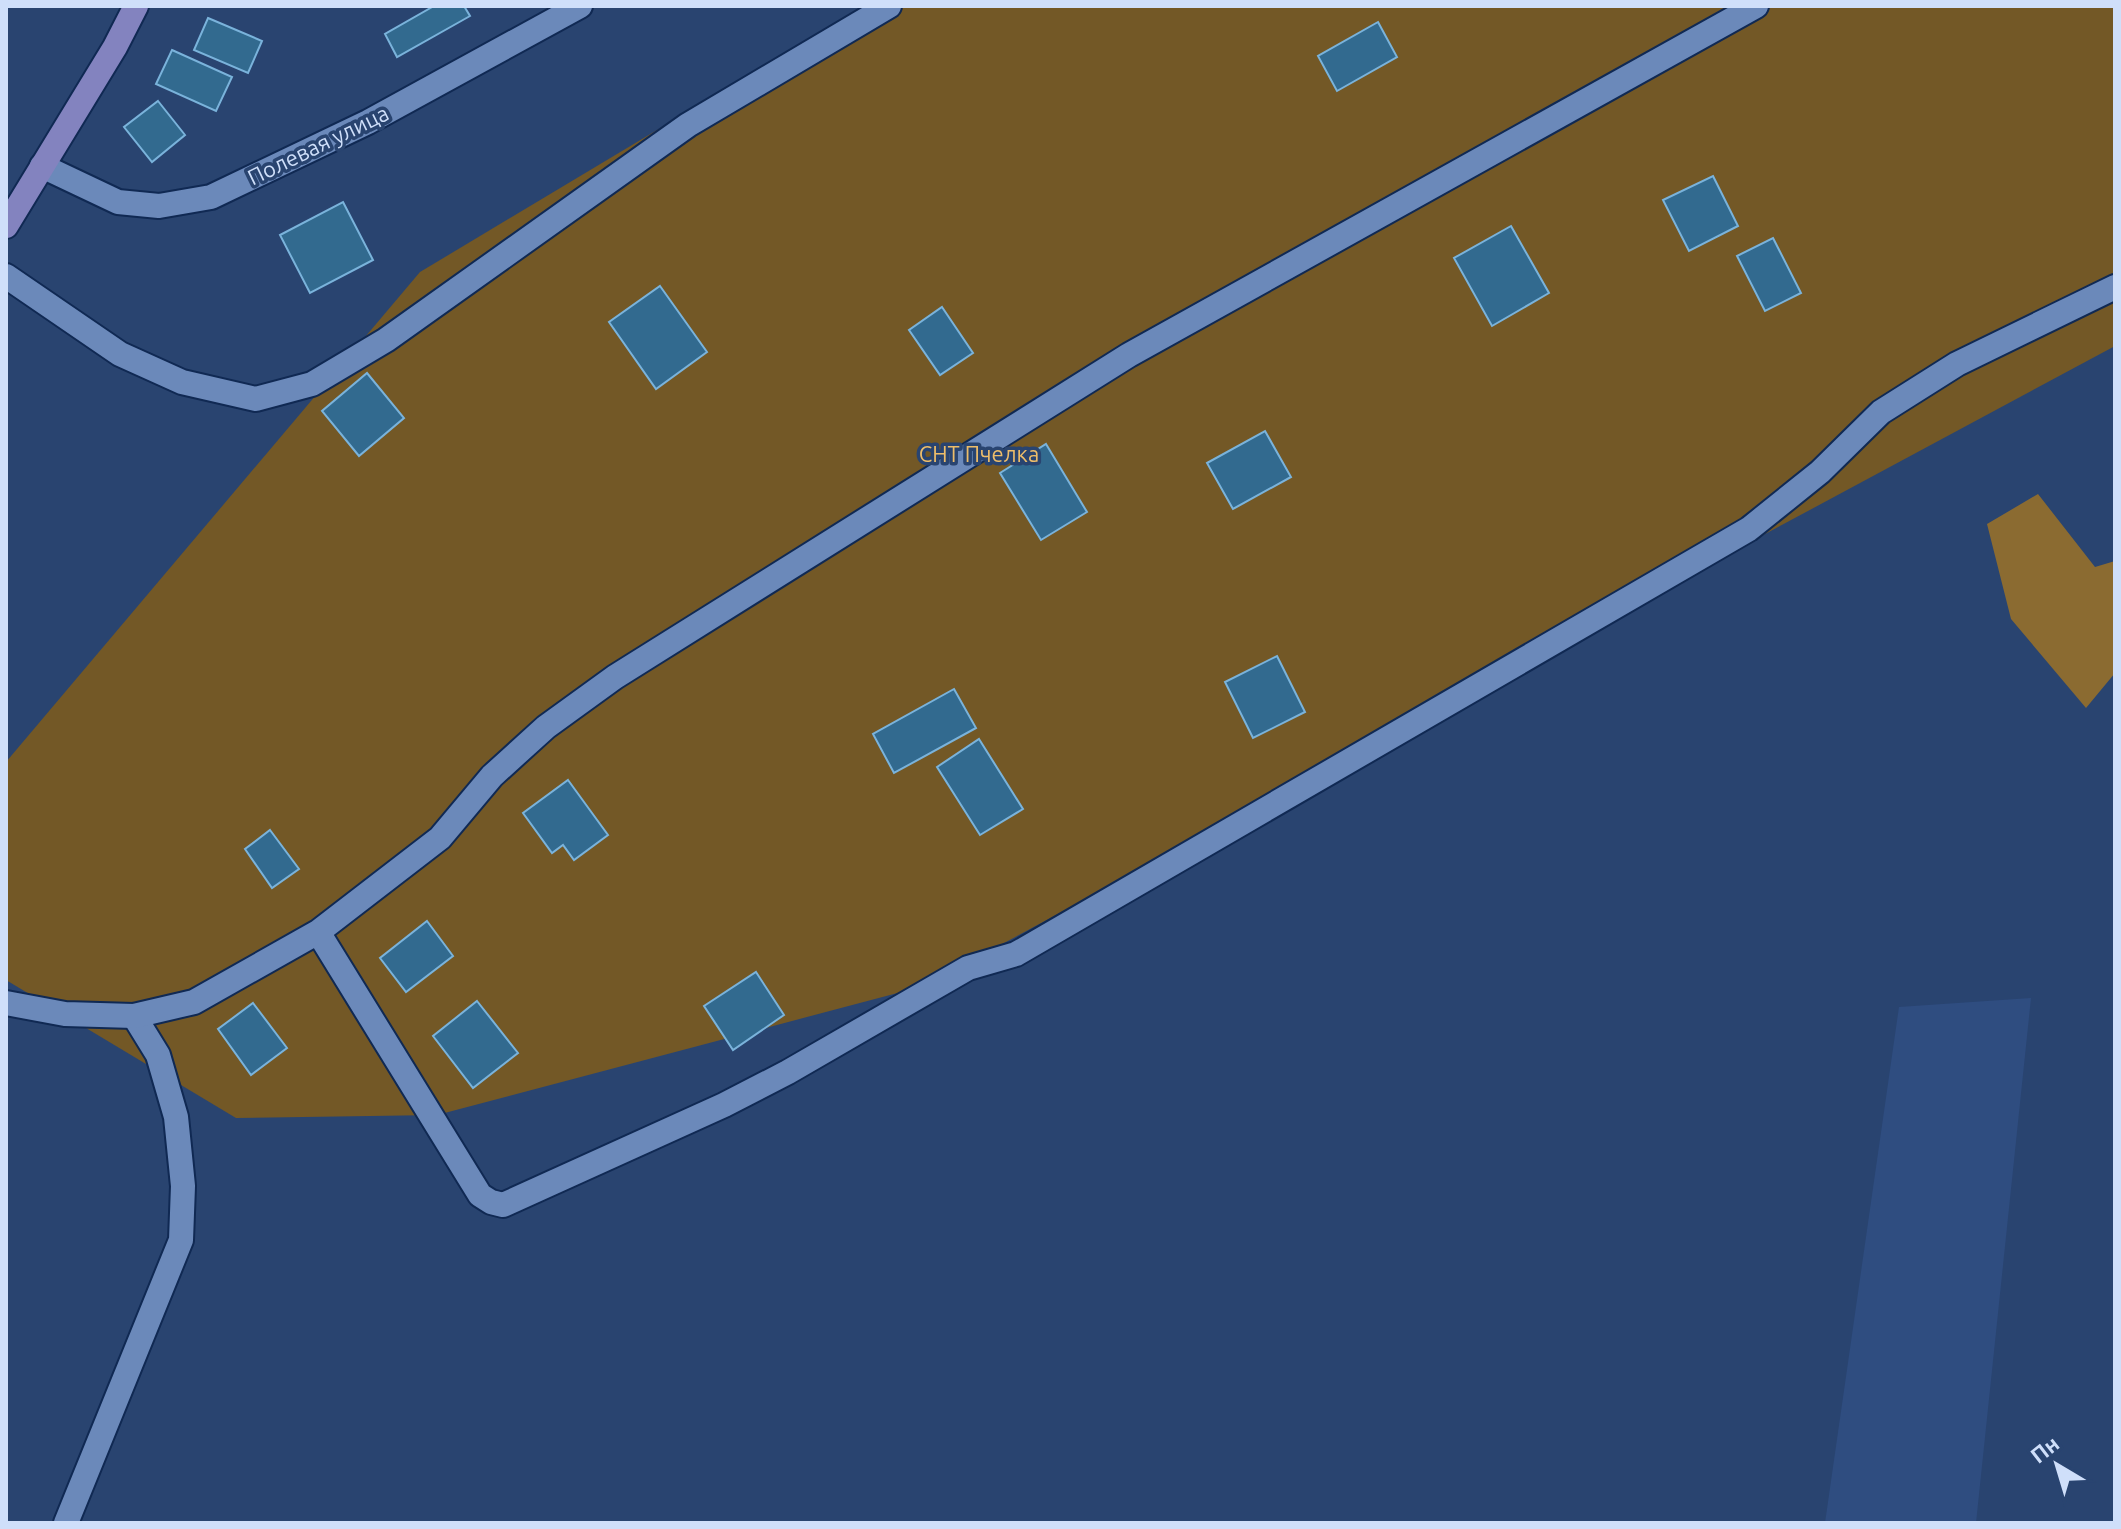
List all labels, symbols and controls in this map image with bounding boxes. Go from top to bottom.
street label: Полевая улица [243,100,392,189]
park label: СНТ Пчелка [919,441,1039,466]
north arrow [2017,1425,2097,1505]
text: Пн [2025,1430,2063,1468]

